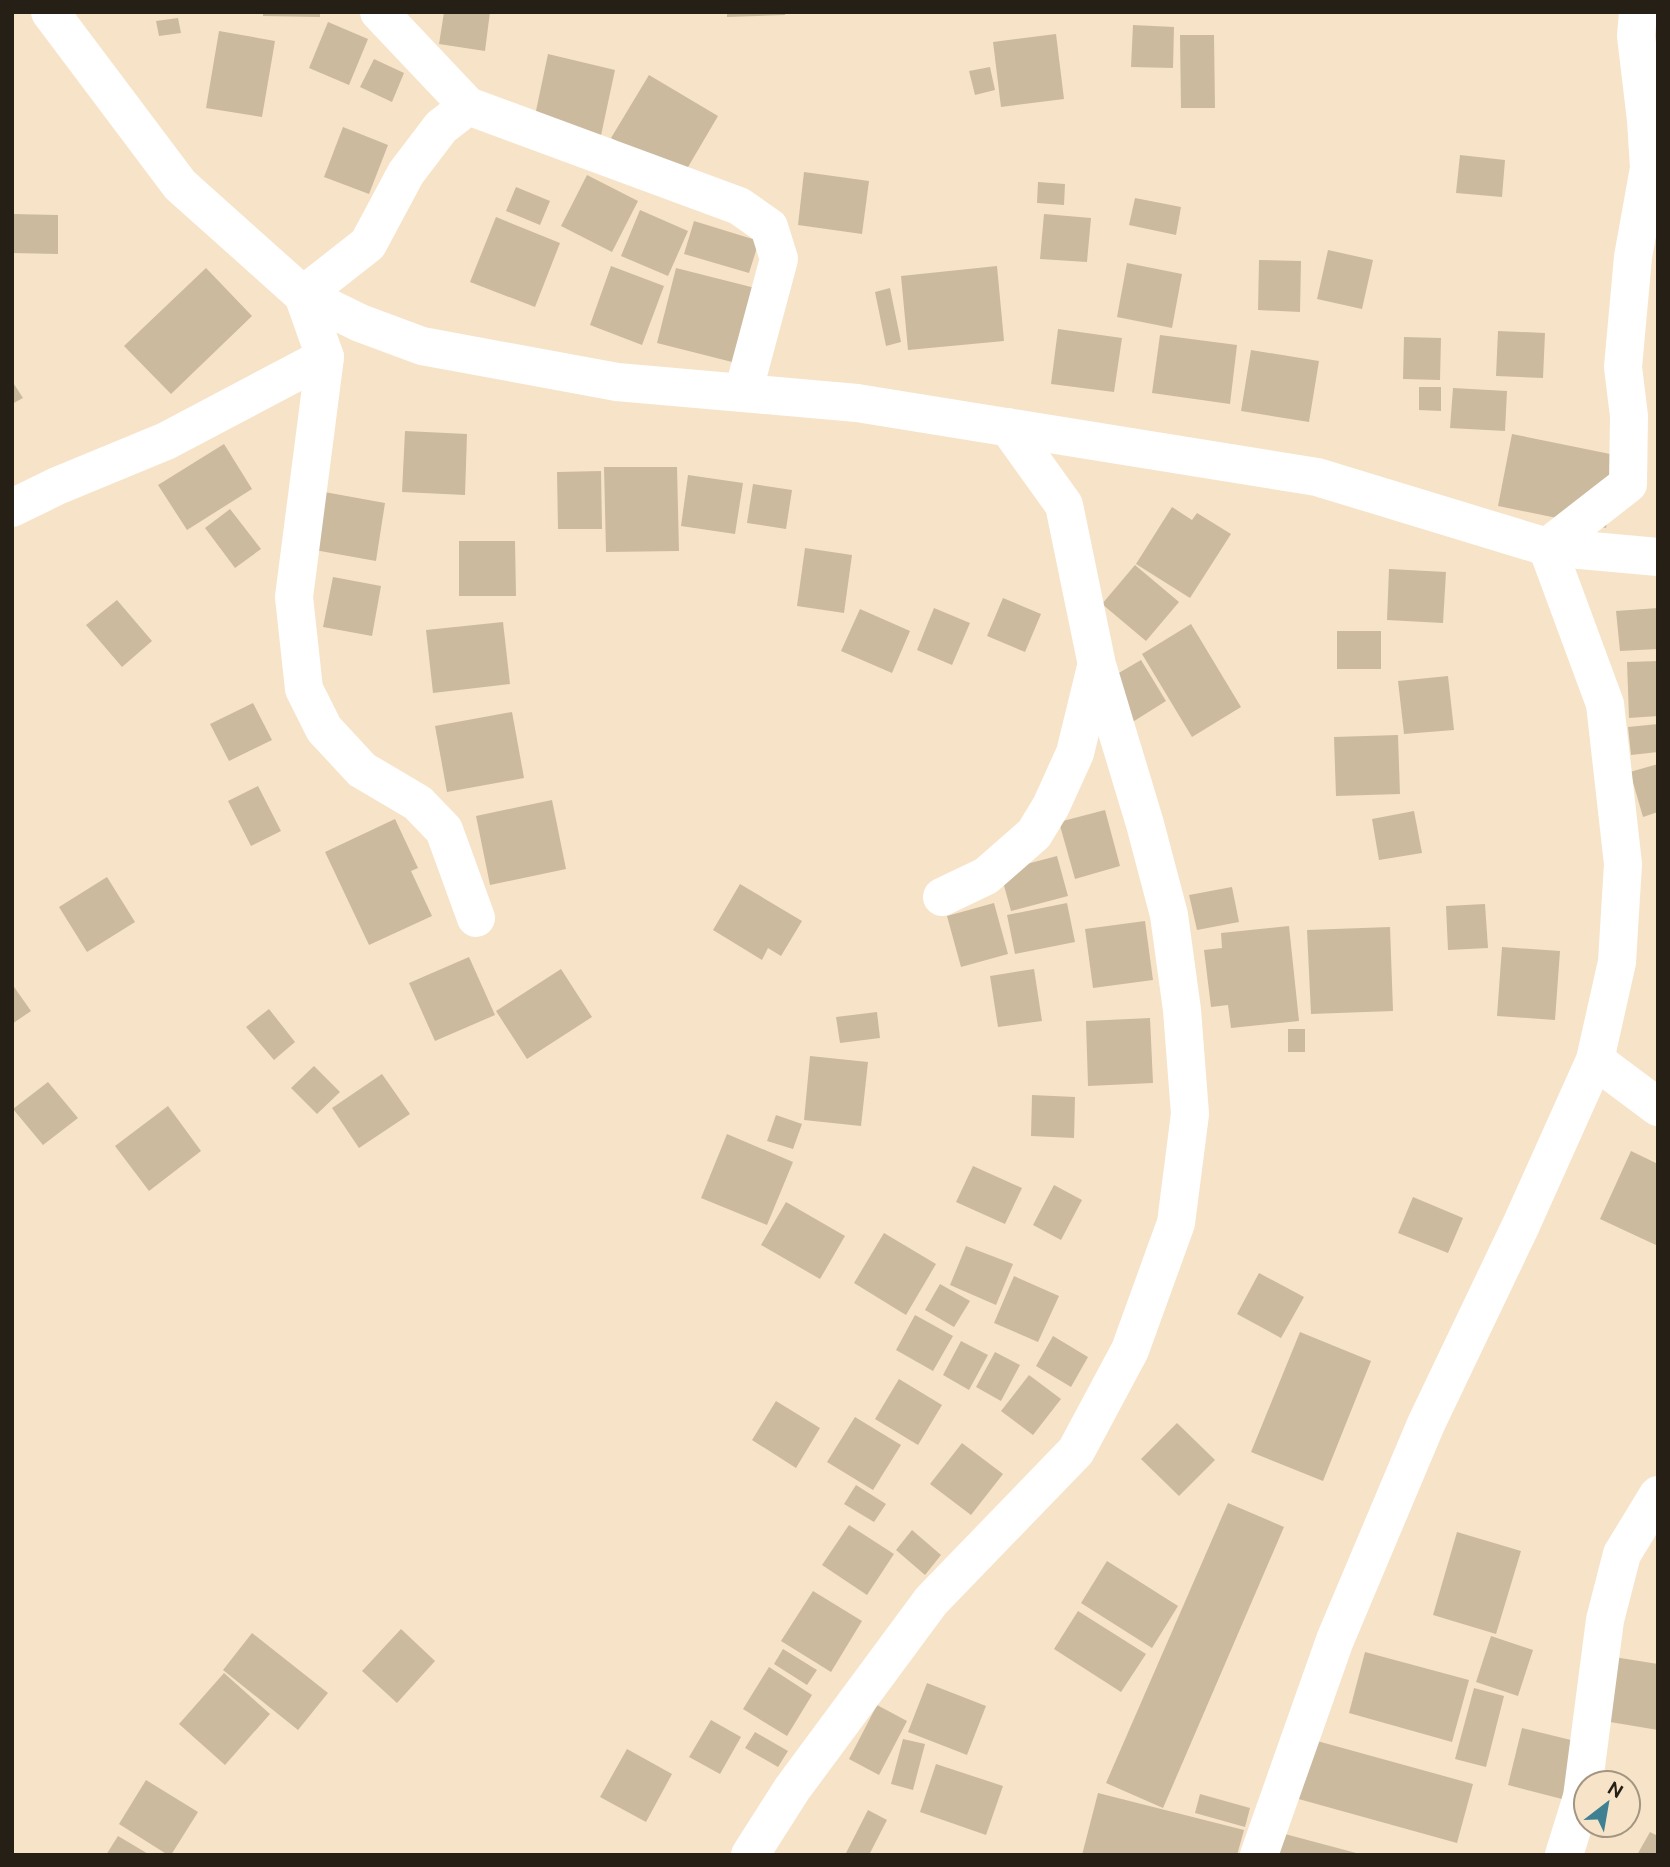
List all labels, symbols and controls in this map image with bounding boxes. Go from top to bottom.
north arrow [1572,1769,1642,1839]
text: N [1604,1776,1628,1803]

